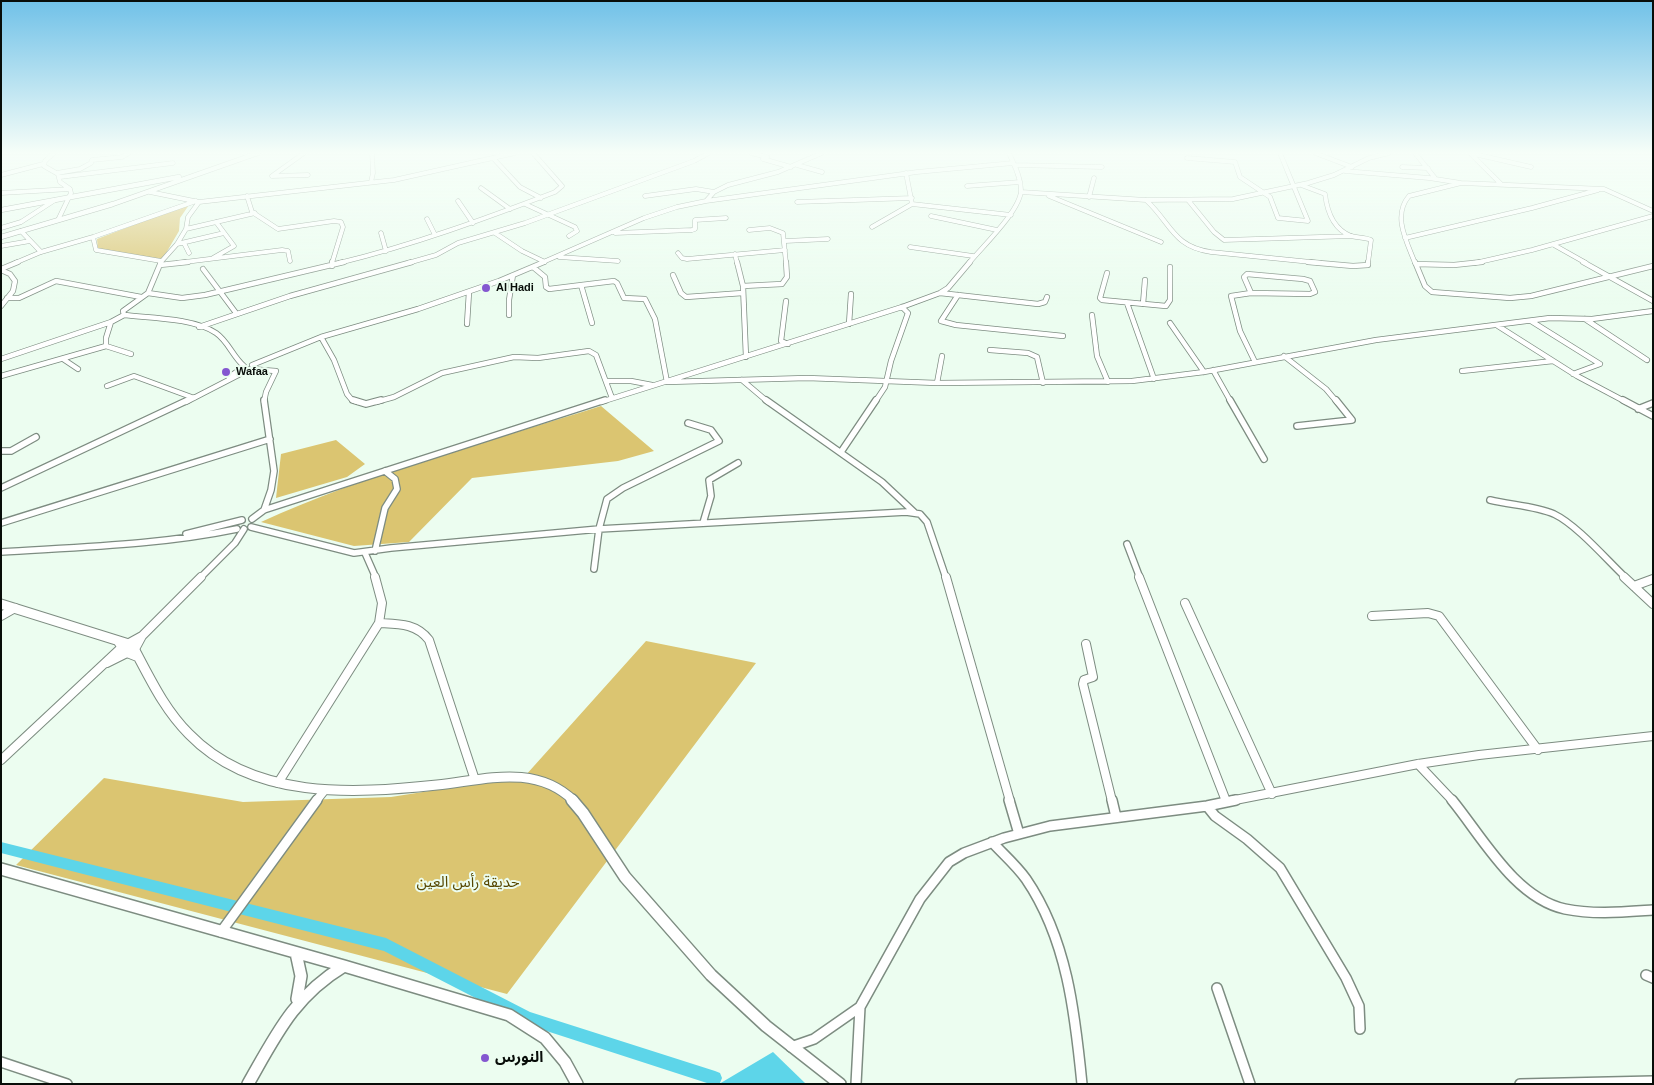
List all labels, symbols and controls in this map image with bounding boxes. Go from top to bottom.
place label: Al Hadi [496,281,534,295]
marker: Al Hadi [480,282,492,294]
place label: Wafaa [236,365,268,379]
marker: Wafaa [220,366,232,378]
park label: حديقة رأس العين [417,874,519,892]
place label: النورس [495,1049,543,1067]
marker: النورس [479,1052,491,1064]

